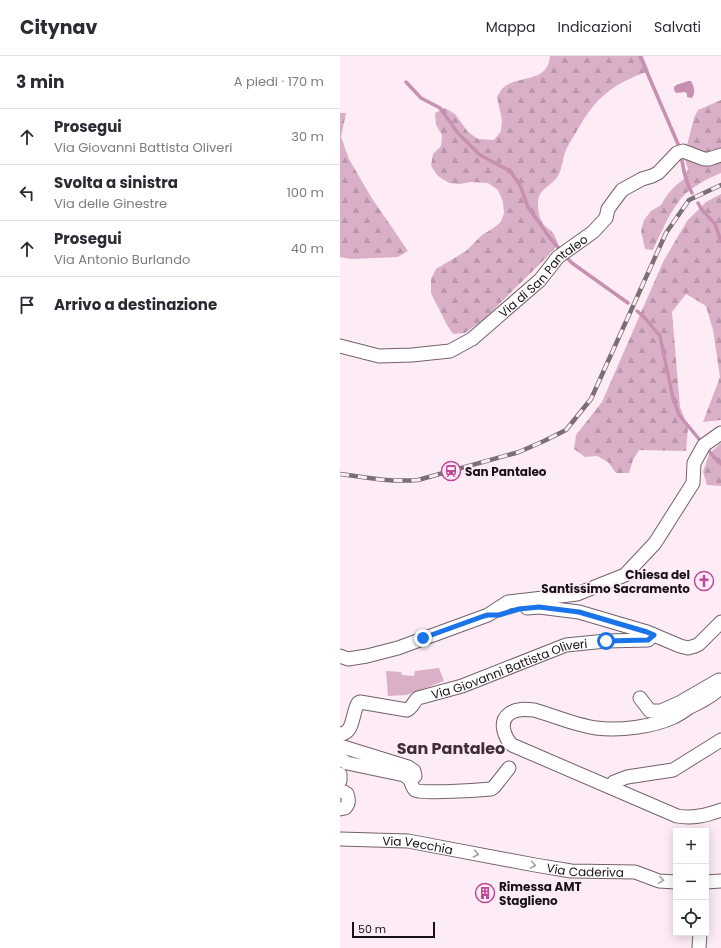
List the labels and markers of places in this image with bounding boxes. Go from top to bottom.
station icon: San Pantaleo [440,460,462,482]
place label: San Pantaleo [465,463,547,480]
place label: Chiesa del Santissimo Sacramento [541,566,690,597]
church icon: Chiesa del Santissimo Sacramento [693,570,715,592]
place label: Rimessa AMT Staglieno [499,878,582,909]
building icon: Rimessa AMT Staglieno [474,882,496,904]

